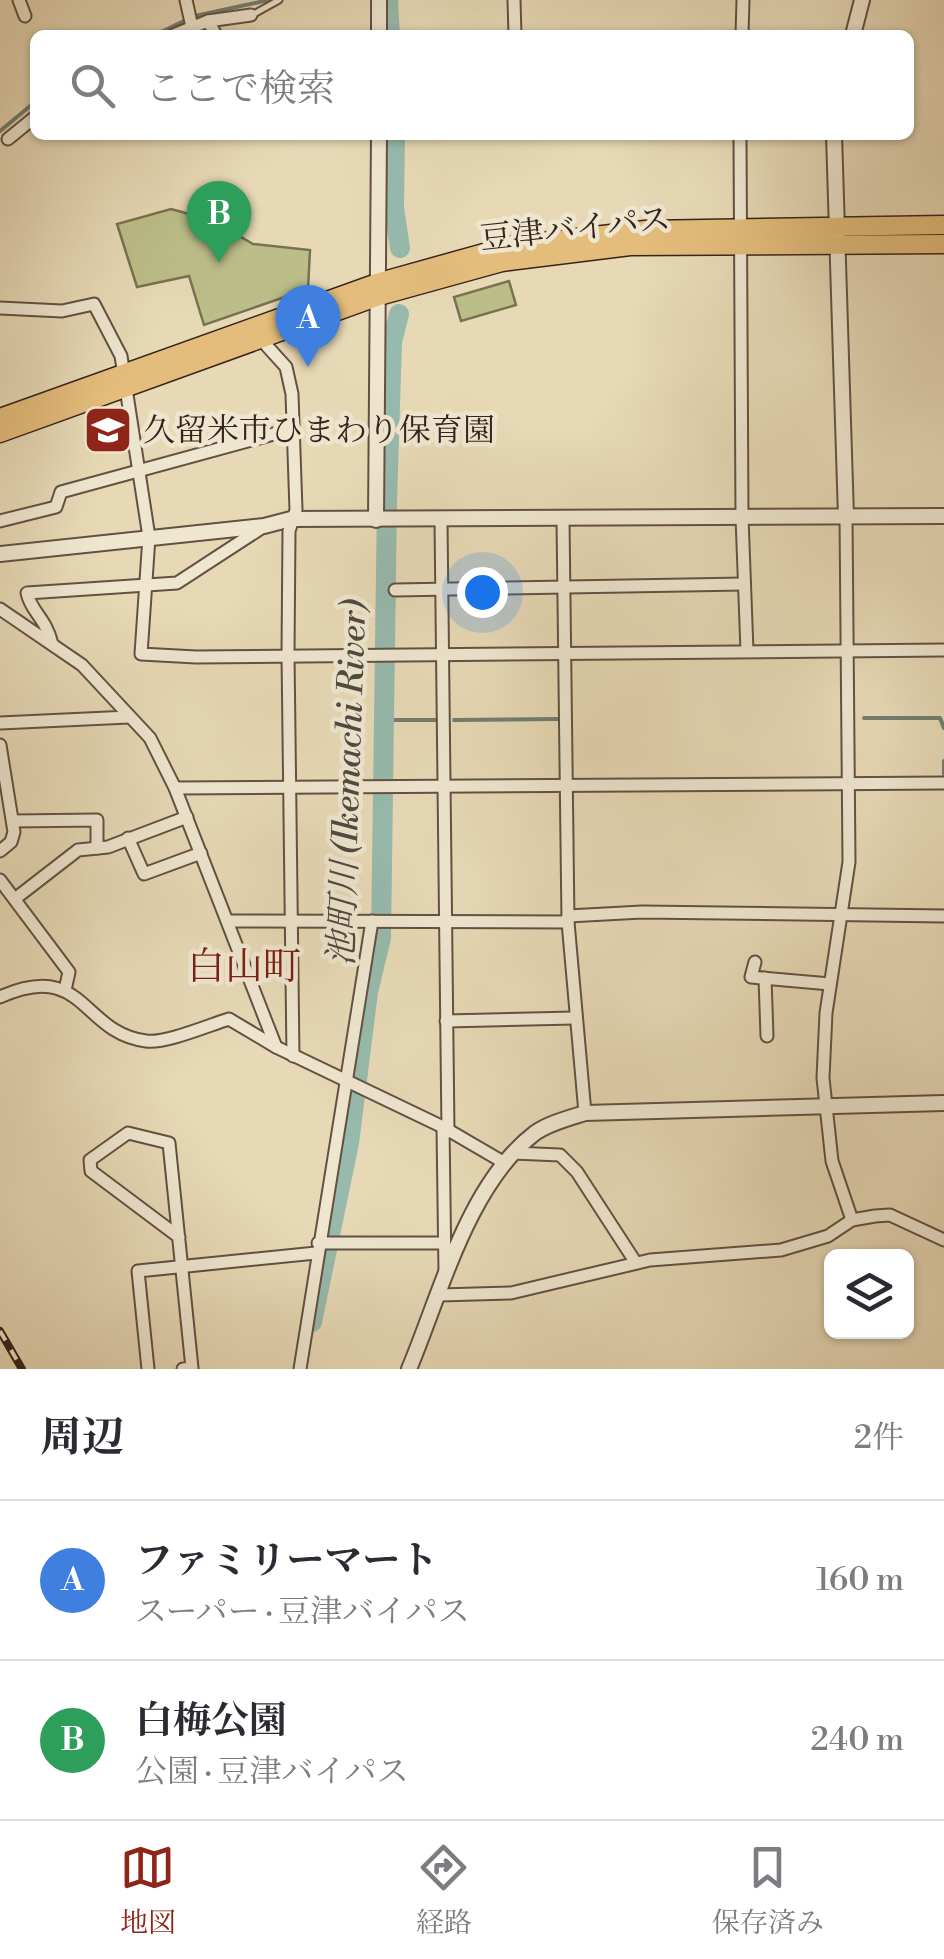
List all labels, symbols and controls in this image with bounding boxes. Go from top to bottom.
search box [30,30,914,140]
icon: search [65,58,120,113]
text: ここで検索 [145,66,335,113]
pin: B [186,180,252,263]
street label: 豆津バイパス [478,199,672,259]
pin: A [276,284,340,367]
school or university icon: 久留米市ひまわり保育園 [82,404,134,456]
place label: 久留米市ひまわり保育園 [143,411,495,451]
your location [457,567,508,618]
water label: 池町川 (Ikemachi River) [321,598,376,967]
district label: 白山町 [187,944,301,991]
map controls [824,1249,914,1339]
button: layers [824,1249,914,1339]
text: 周辺 [40,1412,124,1465]
text: 2件 [854,1418,904,1458]
text: ファミリーマート [135,1538,438,1585]
text: A [61,1560,84,1600]
text: 160 m [816,1560,904,1600]
text: スーパー · 豆津バイパス [135,1592,470,1632]
text: 白梅公園 [135,1698,287,1745]
text: B [60,1720,85,1760]
text: 240 m [811,1720,904,1760]
text: 公園 · 豆津バイパス [135,1752,409,1792]
tab: 地図 [120,1840,176,1941]
tab: 経路 [416,1840,472,1941]
tab: 保存済み [712,1840,824,1941]

